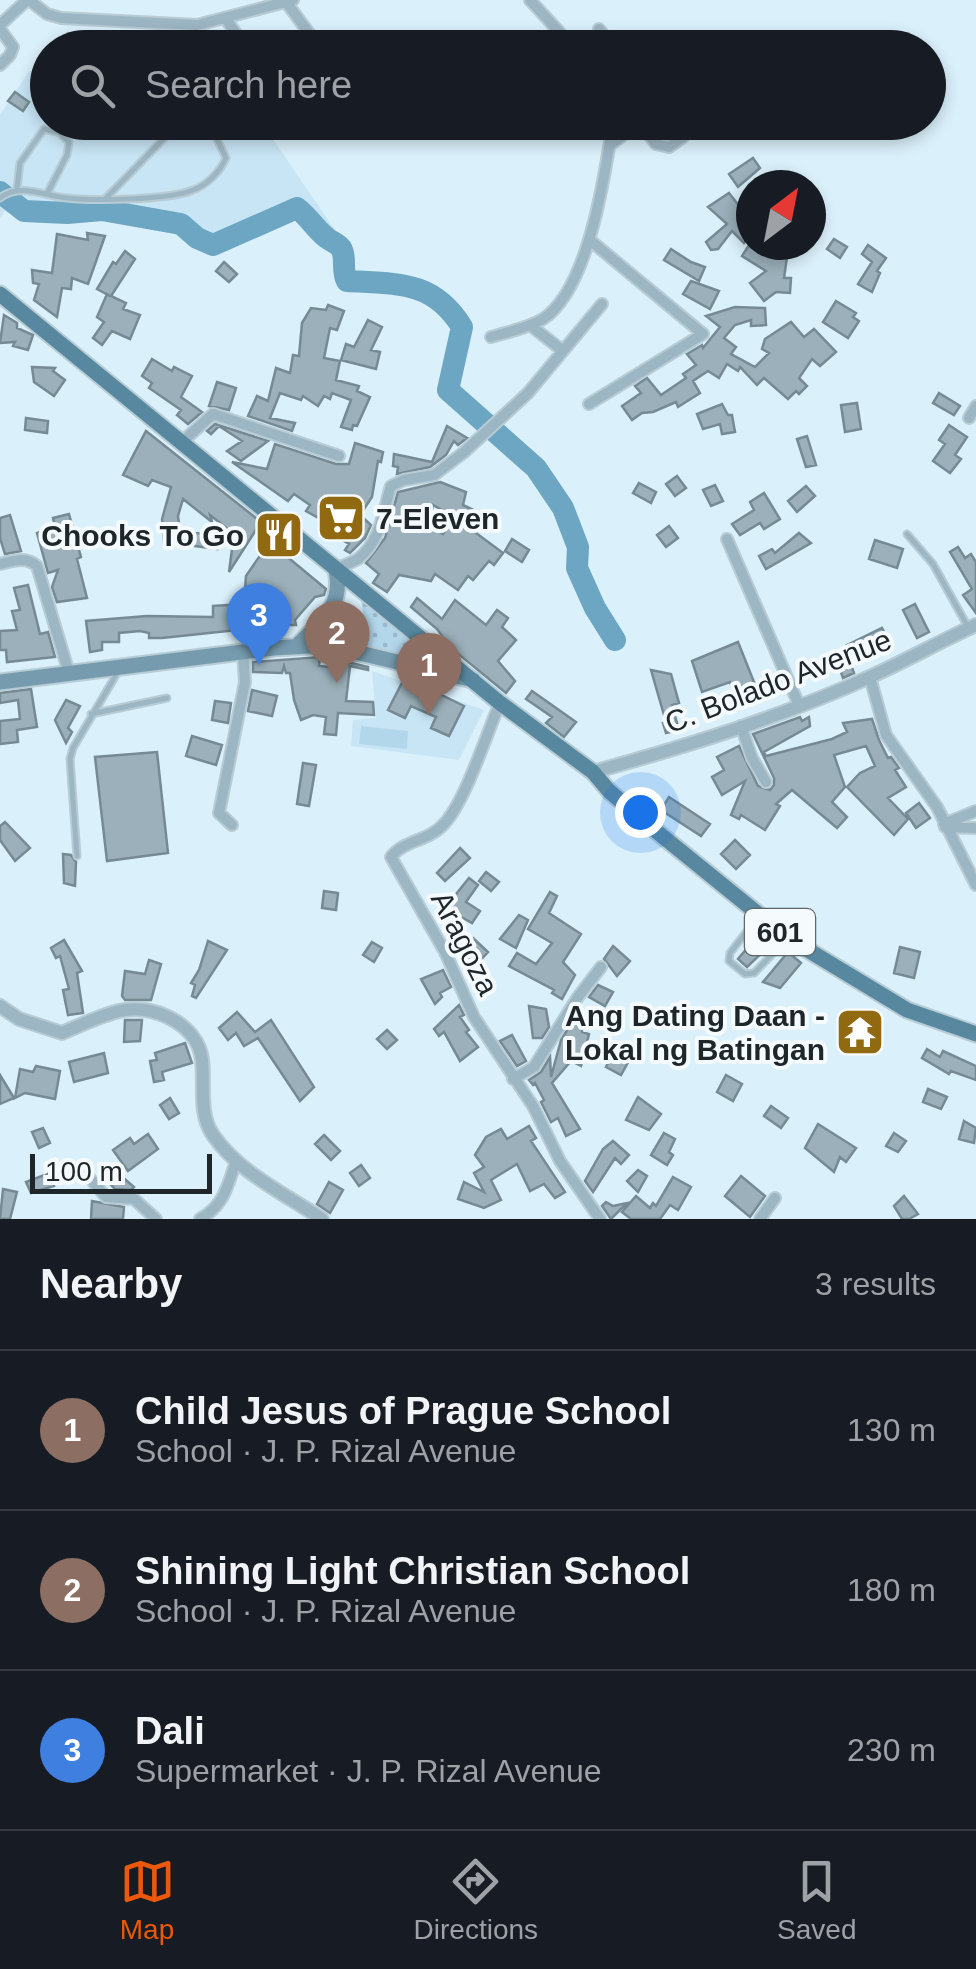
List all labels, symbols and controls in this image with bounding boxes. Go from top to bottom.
search box [30,30,946,140]
icon: search [65,58,120,113]
text: Search here [145,64,352,106]
north arrow [736,170,826,260]
supermarket icon: 7-Eleven [315,492,367,544]
place label: 7-Eleven [376,502,499,535]
restaurant icon: Chooks To Go [253,509,305,561]
place label: Chooks To Go [41,519,244,552]
pin: 3 [226,582,292,665]
pin: 2 [304,600,370,683]
street label: C. Bolado Avenue [660,623,896,739]
pin: 1 [396,632,462,715]
your location [615,787,666,838]
street label: Aragoza [425,886,505,1001]
road number: 601 [745,909,815,955]
place label: Ang Dating Daan - Lokal ng Batingan [565,999,825,1066]
temple icon: Ang Dating Daan - Lokal ng Batingan [834,1006,886,1058]
scale bar [30,1149,212,1194]
text: 100 m [45,1156,123,1187]
text: Nearby [40,1260,182,1307]
text: 3 results [815,1266,936,1302]
text: Child Jesus of Prague School [135,1390,671,1432]
text: 1 [64,1412,81,1448]
text: 130 m [847,1412,936,1448]
text: School · J. P. Rizal Avenue [135,1433,516,1469]
text: Shining Light Christian School [135,1550,690,1592]
text: 2 [64,1572,81,1608]
text: 180 m [847,1572,936,1608]
text: School · J. P. Rizal Avenue [135,1593,516,1629]
text: Dali [135,1710,205,1752]
text: 3 [64,1732,81,1768]
text: 230 m [847,1732,936,1768]
text: Supermarket · J. P. Rizal Avenue [135,1753,602,1789]
tab: Map [120,1854,175,1946]
tab: Directions [414,1854,538,1946]
tab: Saved [777,1854,856,1946]

